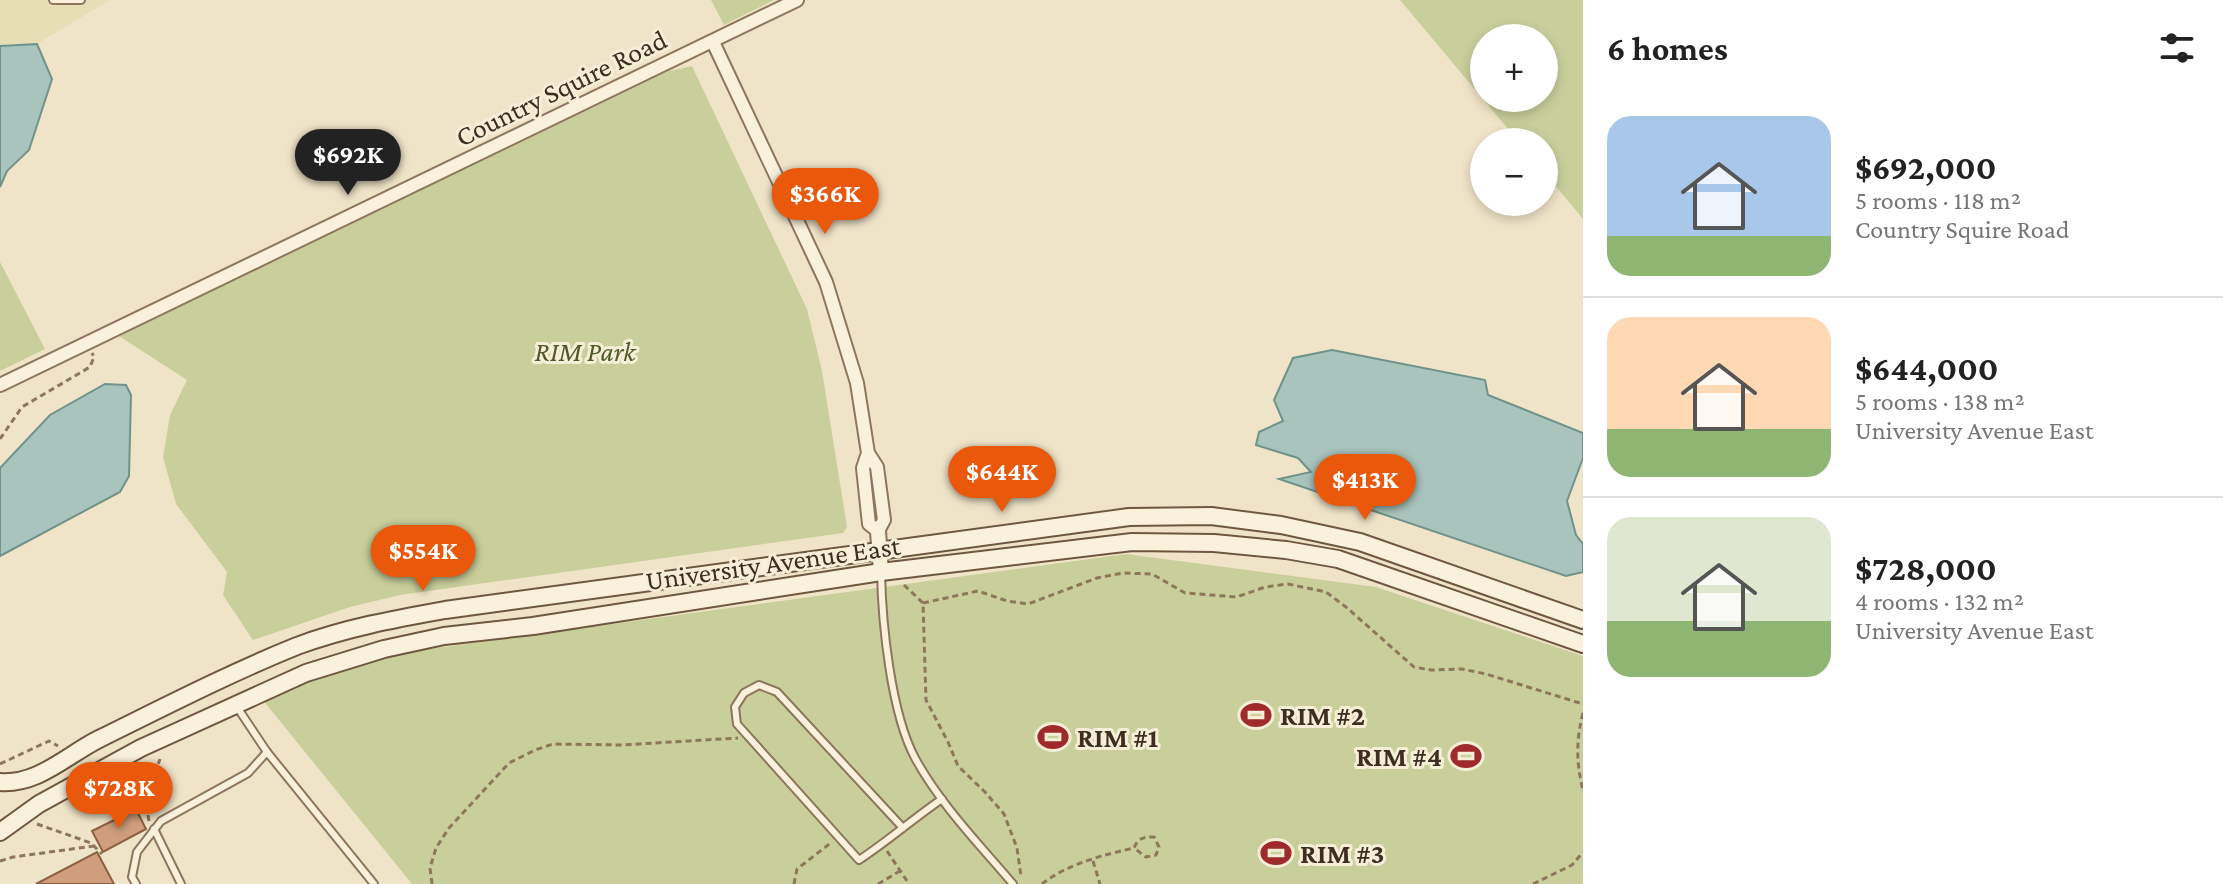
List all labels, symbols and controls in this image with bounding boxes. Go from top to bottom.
street label: Country Squire Road [450,23,672,153]
map controls [1470,24,1558,216]
button: + [1470,24,1558,112]
icon: filters [2155,26,2199,70]
text: 6 homes [1607,30,1728,67]
button: − [1470,128,1558,216]
pin: $692K [292,129,404,197]
text: $692K [313,140,383,169]
icon: home [1671,148,1767,244]
text: $692,000 [1855,149,1996,186]
pin: $366K [769,168,881,236]
text: $366K [790,179,860,208]
text: 5 rooms · 118 m² [1855,186,2021,215]
text: Country Squire Road [1855,215,2069,244]
park label: RIM Park [535,336,637,367]
icon: home [1671,349,1767,445]
text: $644,000 [1855,350,1998,387]
text: 5 rooms · 138 m² [1855,387,2025,416]
text: University Avenue East [1855,416,2094,445]
pin: $644K [946,446,1058,514]
pin: $413K [1309,454,1421,522]
text: $644K [966,457,1038,486]
text: $413K [1332,465,1398,494]
pin: $554K [367,525,479,593]
street label: University Avenue East [644,530,903,596]
text: $554K [389,536,457,565]
icon: home [1671,549,1767,645]
text: $728,000 [1855,550,1997,587]
text: 4 rooms · 132 m² [1855,587,2024,616]
text: University Avenue East [1855,616,2094,645]
sports icon: RIM #2 [1239,698,1273,732]
place label: RIM #2 [1280,700,1365,731]
sports icon: RIM #1 [1036,720,1070,754]
place label: RIM #1 [1077,722,1158,753]
sports icon: RIM #4 [1449,739,1483,773]
place label: RIM #4 [1356,741,1442,772]
pin: $728K [63,762,175,830]
text: $728K [84,773,154,802]
sports icon: RIM #3 [1259,836,1293,870]
place label: RIM #3 [1300,838,1385,869]

